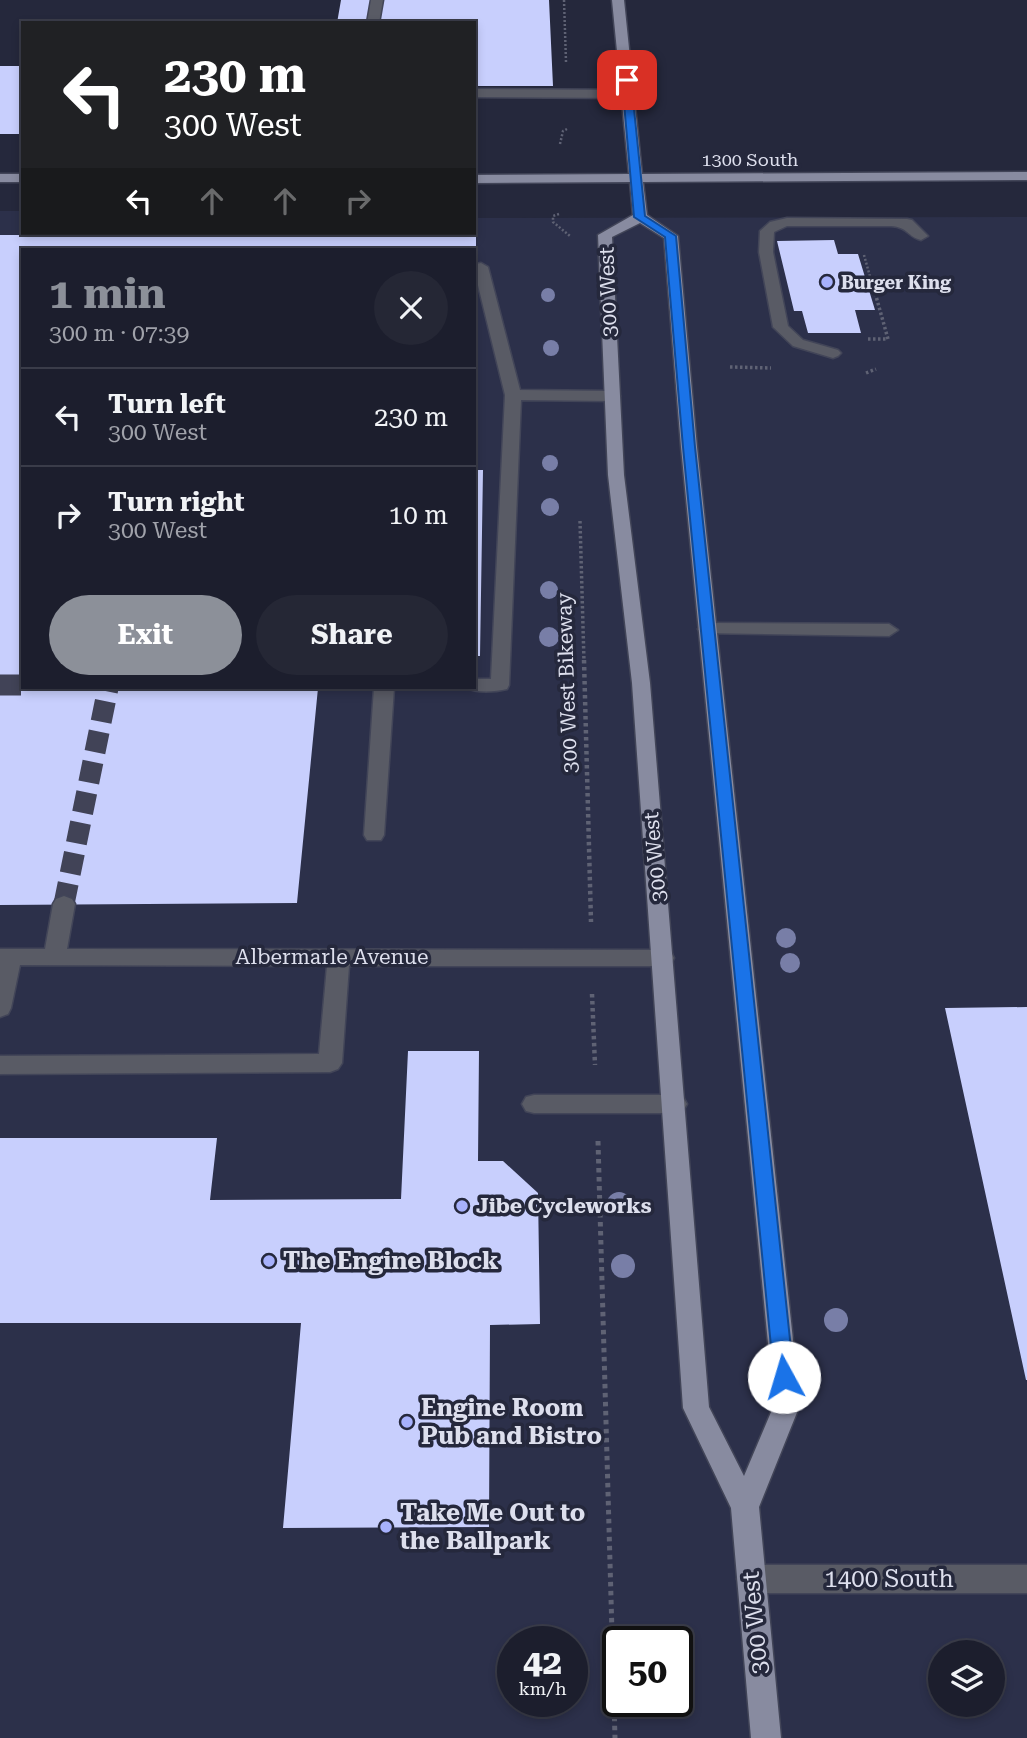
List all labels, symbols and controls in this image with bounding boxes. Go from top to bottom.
text: 230 m [164,47,306,104]
icon: left [49,49,140,140]
pin [597,50,657,110]
icon: arrive [608,61,646,99]
text: 300 West [164,106,302,144]
street label: 1300 South [702,149,799,170]
icon: left [120,182,158,220]
icon: ahead [193,182,231,220]
icon: ahead [266,182,304,220]
icon: right [339,182,377,220]
street label: 300 West [594,246,622,338]
text: 1 min [49,269,166,318]
button: close [374,271,448,345]
place label: Burger King [841,272,952,293]
marker: Burger King [819,274,835,290]
text: 300 m · 07:39 [49,320,189,347]
text: Turn left [108,389,226,419]
icon: left [49,398,87,436]
text: 230 m [374,402,448,432]
text: 300 West [108,419,207,446]
text: Turn right [108,487,244,517]
icon: right [49,496,87,534]
text: 10 m [389,500,448,530]
text: 300 West [108,517,207,544]
street label: 300 West Bikeway [552,592,582,774]
button: Exit [49,595,242,675]
button: Share [256,595,448,675]
street label: 300 West [639,811,671,903]
street label: Albermarle Avenue [236,945,428,969]
place label: Jibe Cycleworks [476,1194,652,1218]
marker: Jibe Cycleworks [454,1198,470,1214]
place label: The Engine Block [283,1247,499,1275]
marker: The Engine Block [261,1253,277,1269]
position arrow [747,1340,821,1414]
place label: Engine Room Pub and Bistro [421,1394,602,1450]
marker: Engine Room Pub and Bistro [399,1414,415,1430]
place label: Take Me Out to the Ballpark [400,1499,585,1555]
marker: Take Me Out to the Ballpark [378,1519,394,1535]
street label: 1400 South [824,1565,954,1593]
street label: 300 West [737,1570,773,1676]
speed limit sign: 50 [602,1626,693,1717]
map controls [928,1640,1005,1717]
button: layers [928,1640,1005,1717]
text: 42 [523,1642,562,1683]
text: km/h [518,1678,567,1699]

